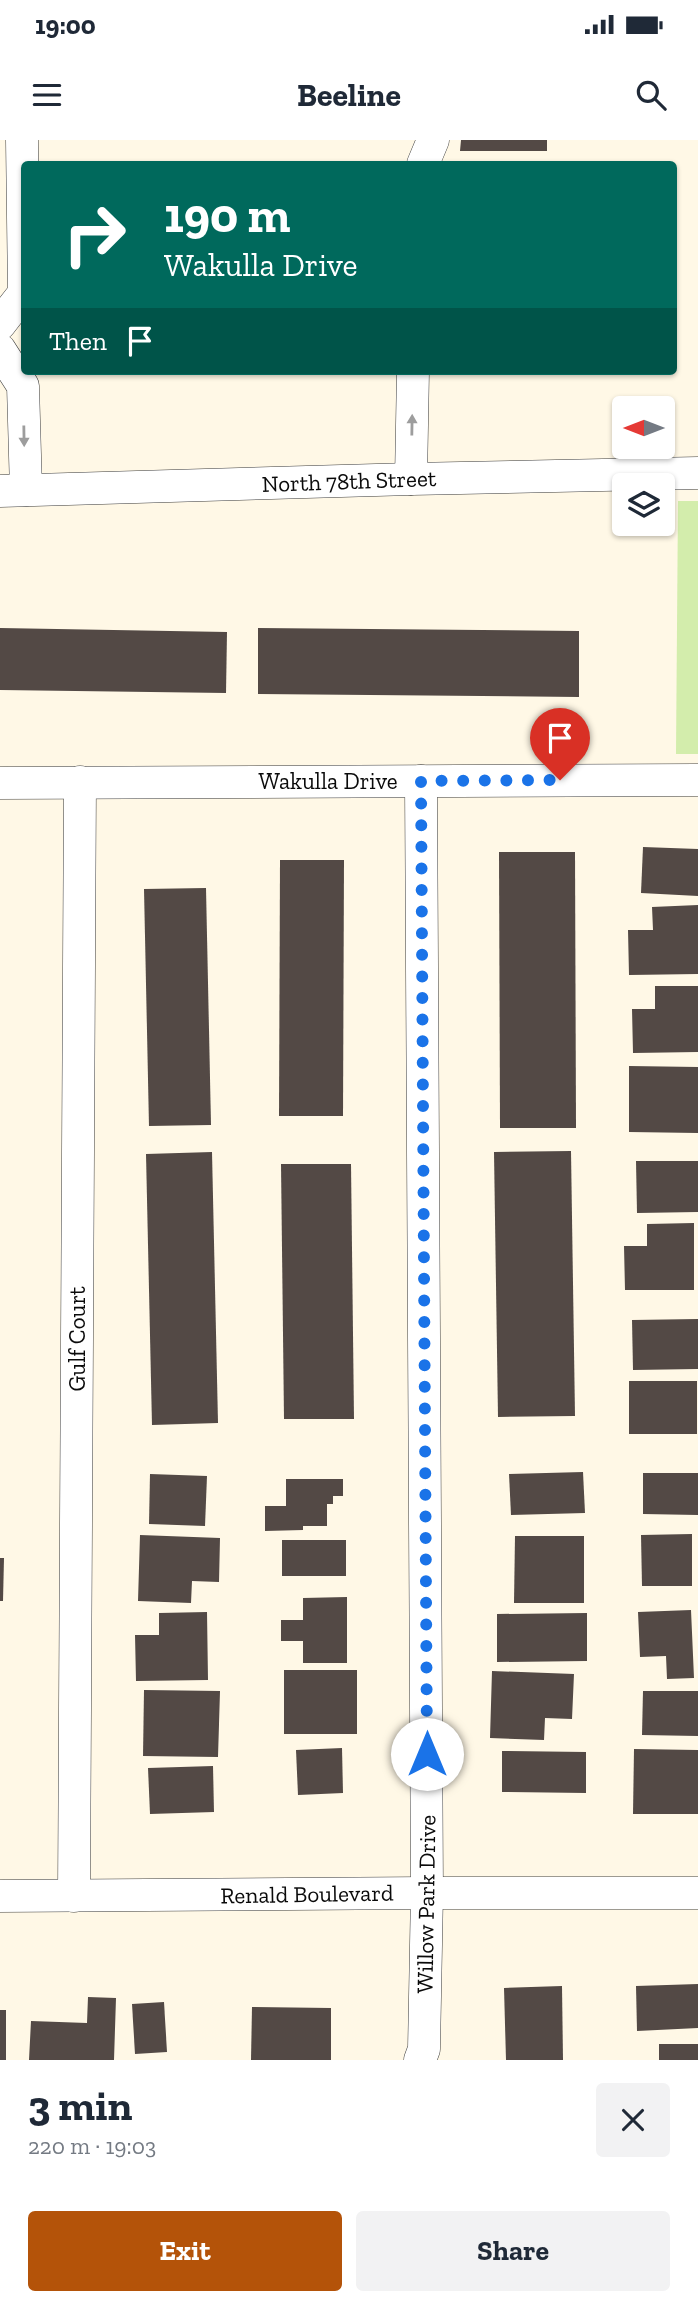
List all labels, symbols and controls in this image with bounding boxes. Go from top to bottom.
text: 19:00 [35,9,96,41]
icon: menu [28,76,66,114]
text: Beeline [297,76,401,114]
icon: search [632,76,670,114]
text: 190 m [164,186,290,245]
icon: right [49,189,140,280]
text: Wakulla Drive [164,246,358,284]
icon: arrive [121,322,159,360]
text: Then [49,325,107,357]
north arrow [612,396,676,458]
map controls [612,396,675,536]
one-way arrow [406,414,418,436]
one-way arrow [19,425,30,447]
street label: North 78th Street [261,464,437,498]
button: layers [612,473,675,536]
pin [530,708,590,780]
icon: arrive [541,719,579,757]
street label: Wakulla Drive [258,767,398,795]
street label: Gulf Court [63,1286,91,1392]
position arrow [390,1717,464,1791]
street label: Willow Park Drive [410,1814,442,1994]
street label: Renald Boulevard [220,1878,394,1910]
text: 3 min [28,2080,133,2131]
button: close [596,2083,670,2157]
text: 220 m · 19:03 [28,2132,156,2160]
button: Exit [28,2211,342,2291]
button: Share [356,2211,670,2291]

